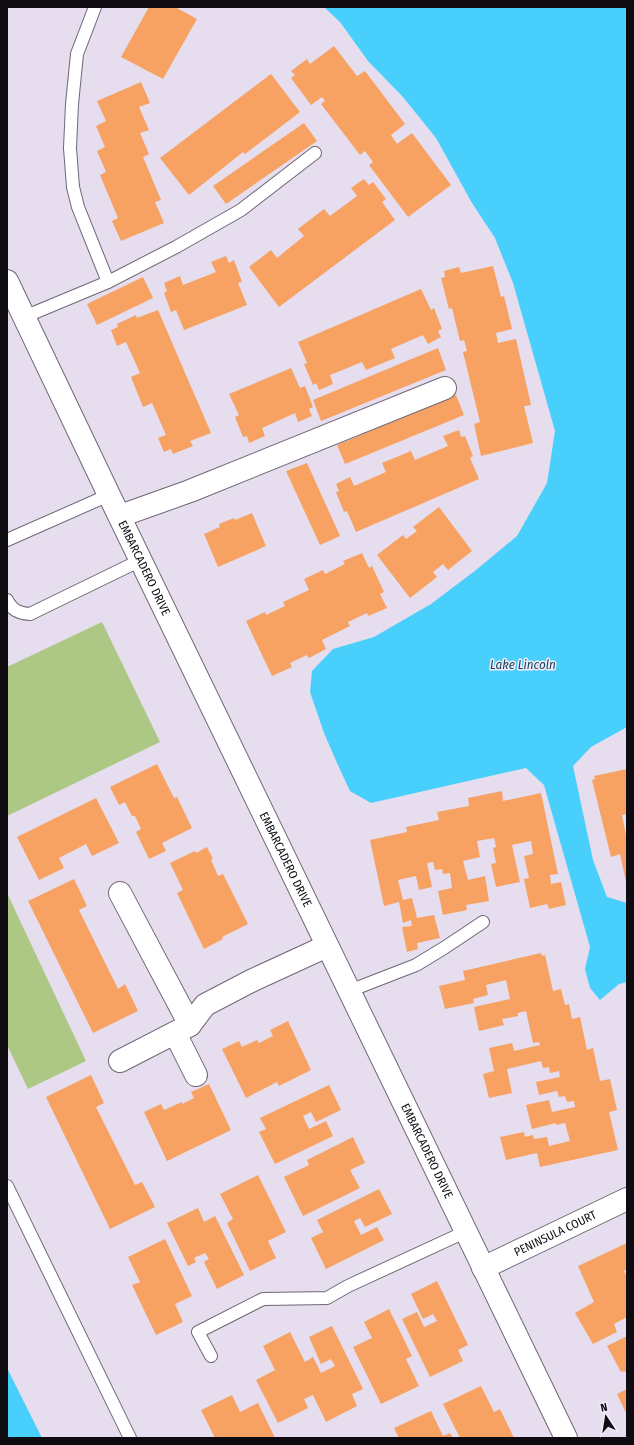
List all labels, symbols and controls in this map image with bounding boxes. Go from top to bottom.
street label: EMBARCADERO DRIVE [115,518,173,618]
water label: Lake Lincoln [490,657,556,672]
street label: EMBARCADERO DRIVE [257,810,315,909]
street label: EMBARCADERO DRIVE [398,1101,456,1201]
street label: PENINSULA COURT [512,1208,599,1259]
north arrow [586,1397,626,1437]
text: N [599,1401,609,1415]

